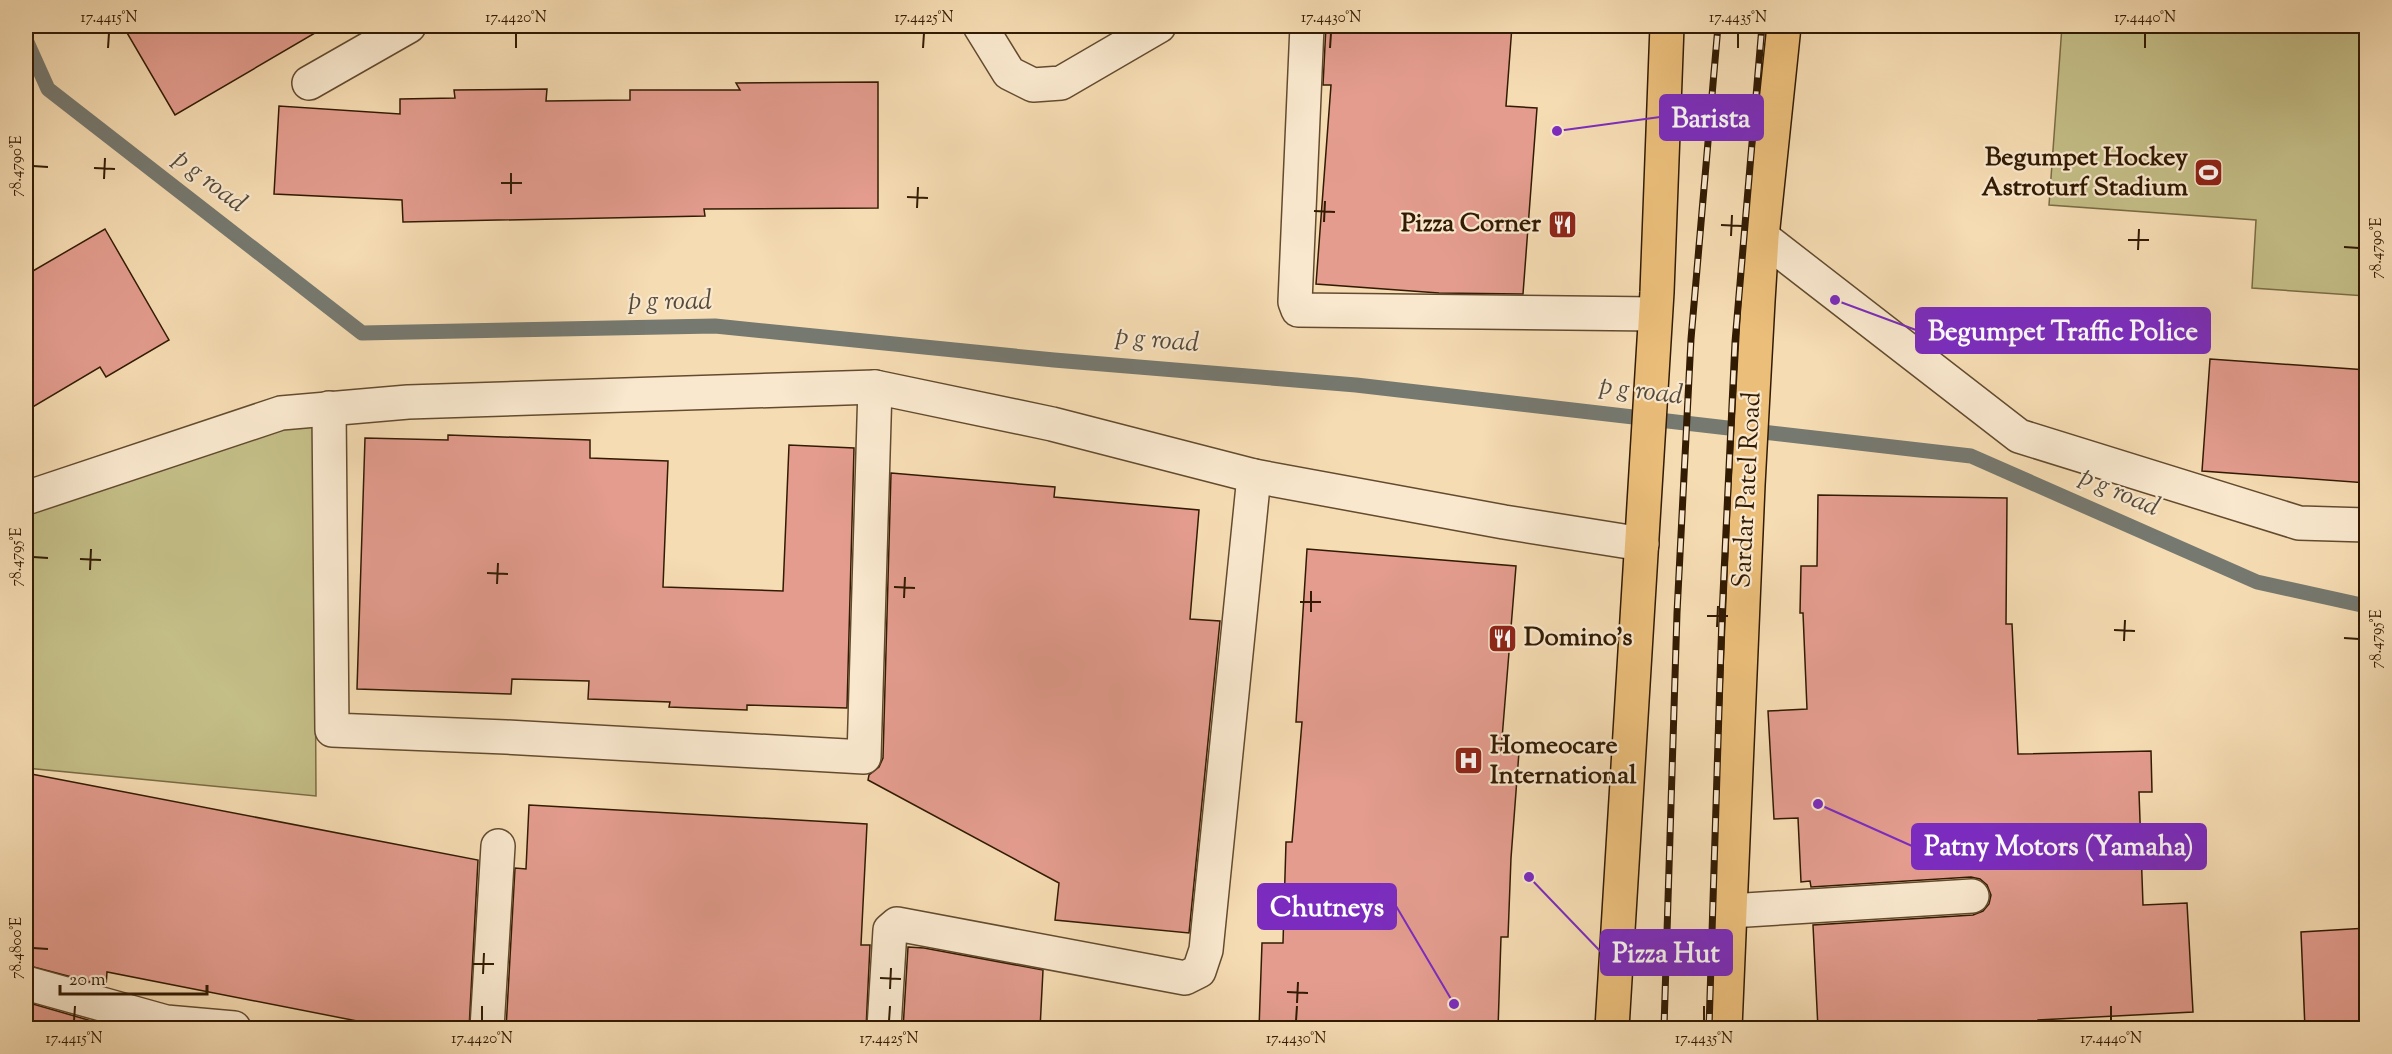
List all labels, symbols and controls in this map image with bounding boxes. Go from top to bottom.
text: 17.4415°N [81,8,137,29]
text: 17.4420°N [485,8,547,29]
text: 17.4425°N [895,8,953,29]
text: 17.4430°N [1301,8,1361,29]
text: 17.4435°N [1709,8,1767,29]
text: 17.4440°N [2114,8,2176,29]
callout: Barista [1660,95,1763,140]
text: Barista [1671,101,1751,140]
text: 78.4790°E [7,135,28,197]
place label: Begumpet Hockey Astroturf Stadium [1981,140,2188,207]
water label: p g road [164,141,255,224]
sports icon: Begumpet Hockey Astroturf Stadium [2193,157,2225,189]
place label: Pizza Corner [1401,206,1541,243]
restaurant icon: Pizza Corner [1546,208,1578,240]
text: 78.4790°E [2367,217,2388,279]
water label: p g road [628,283,713,322]
callout: Begumpet Traffic Police [1916,308,2210,353]
text: Begumpet Traffic Police [1928,314,2198,353]
water label: p g road [1114,318,1201,364]
water label: p g road [1597,368,1686,417]
street label: Sardar Patel Road [1724,391,1772,589]
water label: p g road [2073,458,2166,528]
text: 78.4795°E [7,528,28,586]
text: 78.4795°E [2367,610,2388,668]
place label: Domino's [1524,620,1633,657]
restaurant icon: Domino's [1487,622,1519,654]
place label: Homeocare International [1490,728,1637,795]
hospital icon: Homeocare International [1453,745,1485,777]
callout: Patny Motors (Yamaha) [1912,824,2206,869]
text: Patny Motors (Yamaha) [1924,829,2194,868]
callout: Chutneys [1258,884,1396,929]
text: Chutneys [1270,890,1384,929]
text: 78.4800°E [7,917,28,979]
callout: Pizza Hut [1601,930,1732,975]
text: Pizza Hut [1612,936,1720,975]
scale bar [60,958,207,996]
text: 20 m [69,968,106,994]
text: 17.4415°N [46,1029,102,1050]
text: 17.4420°N [451,1029,513,1050]
text: 17.4425°N [860,1029,918,1050]
text: 17.4430°N [1266,1029,1326,1050]
text: 17.4435°N [1675,1029,1733,1050]
text: 17.4440°N [2080,1029,2142,1050]

